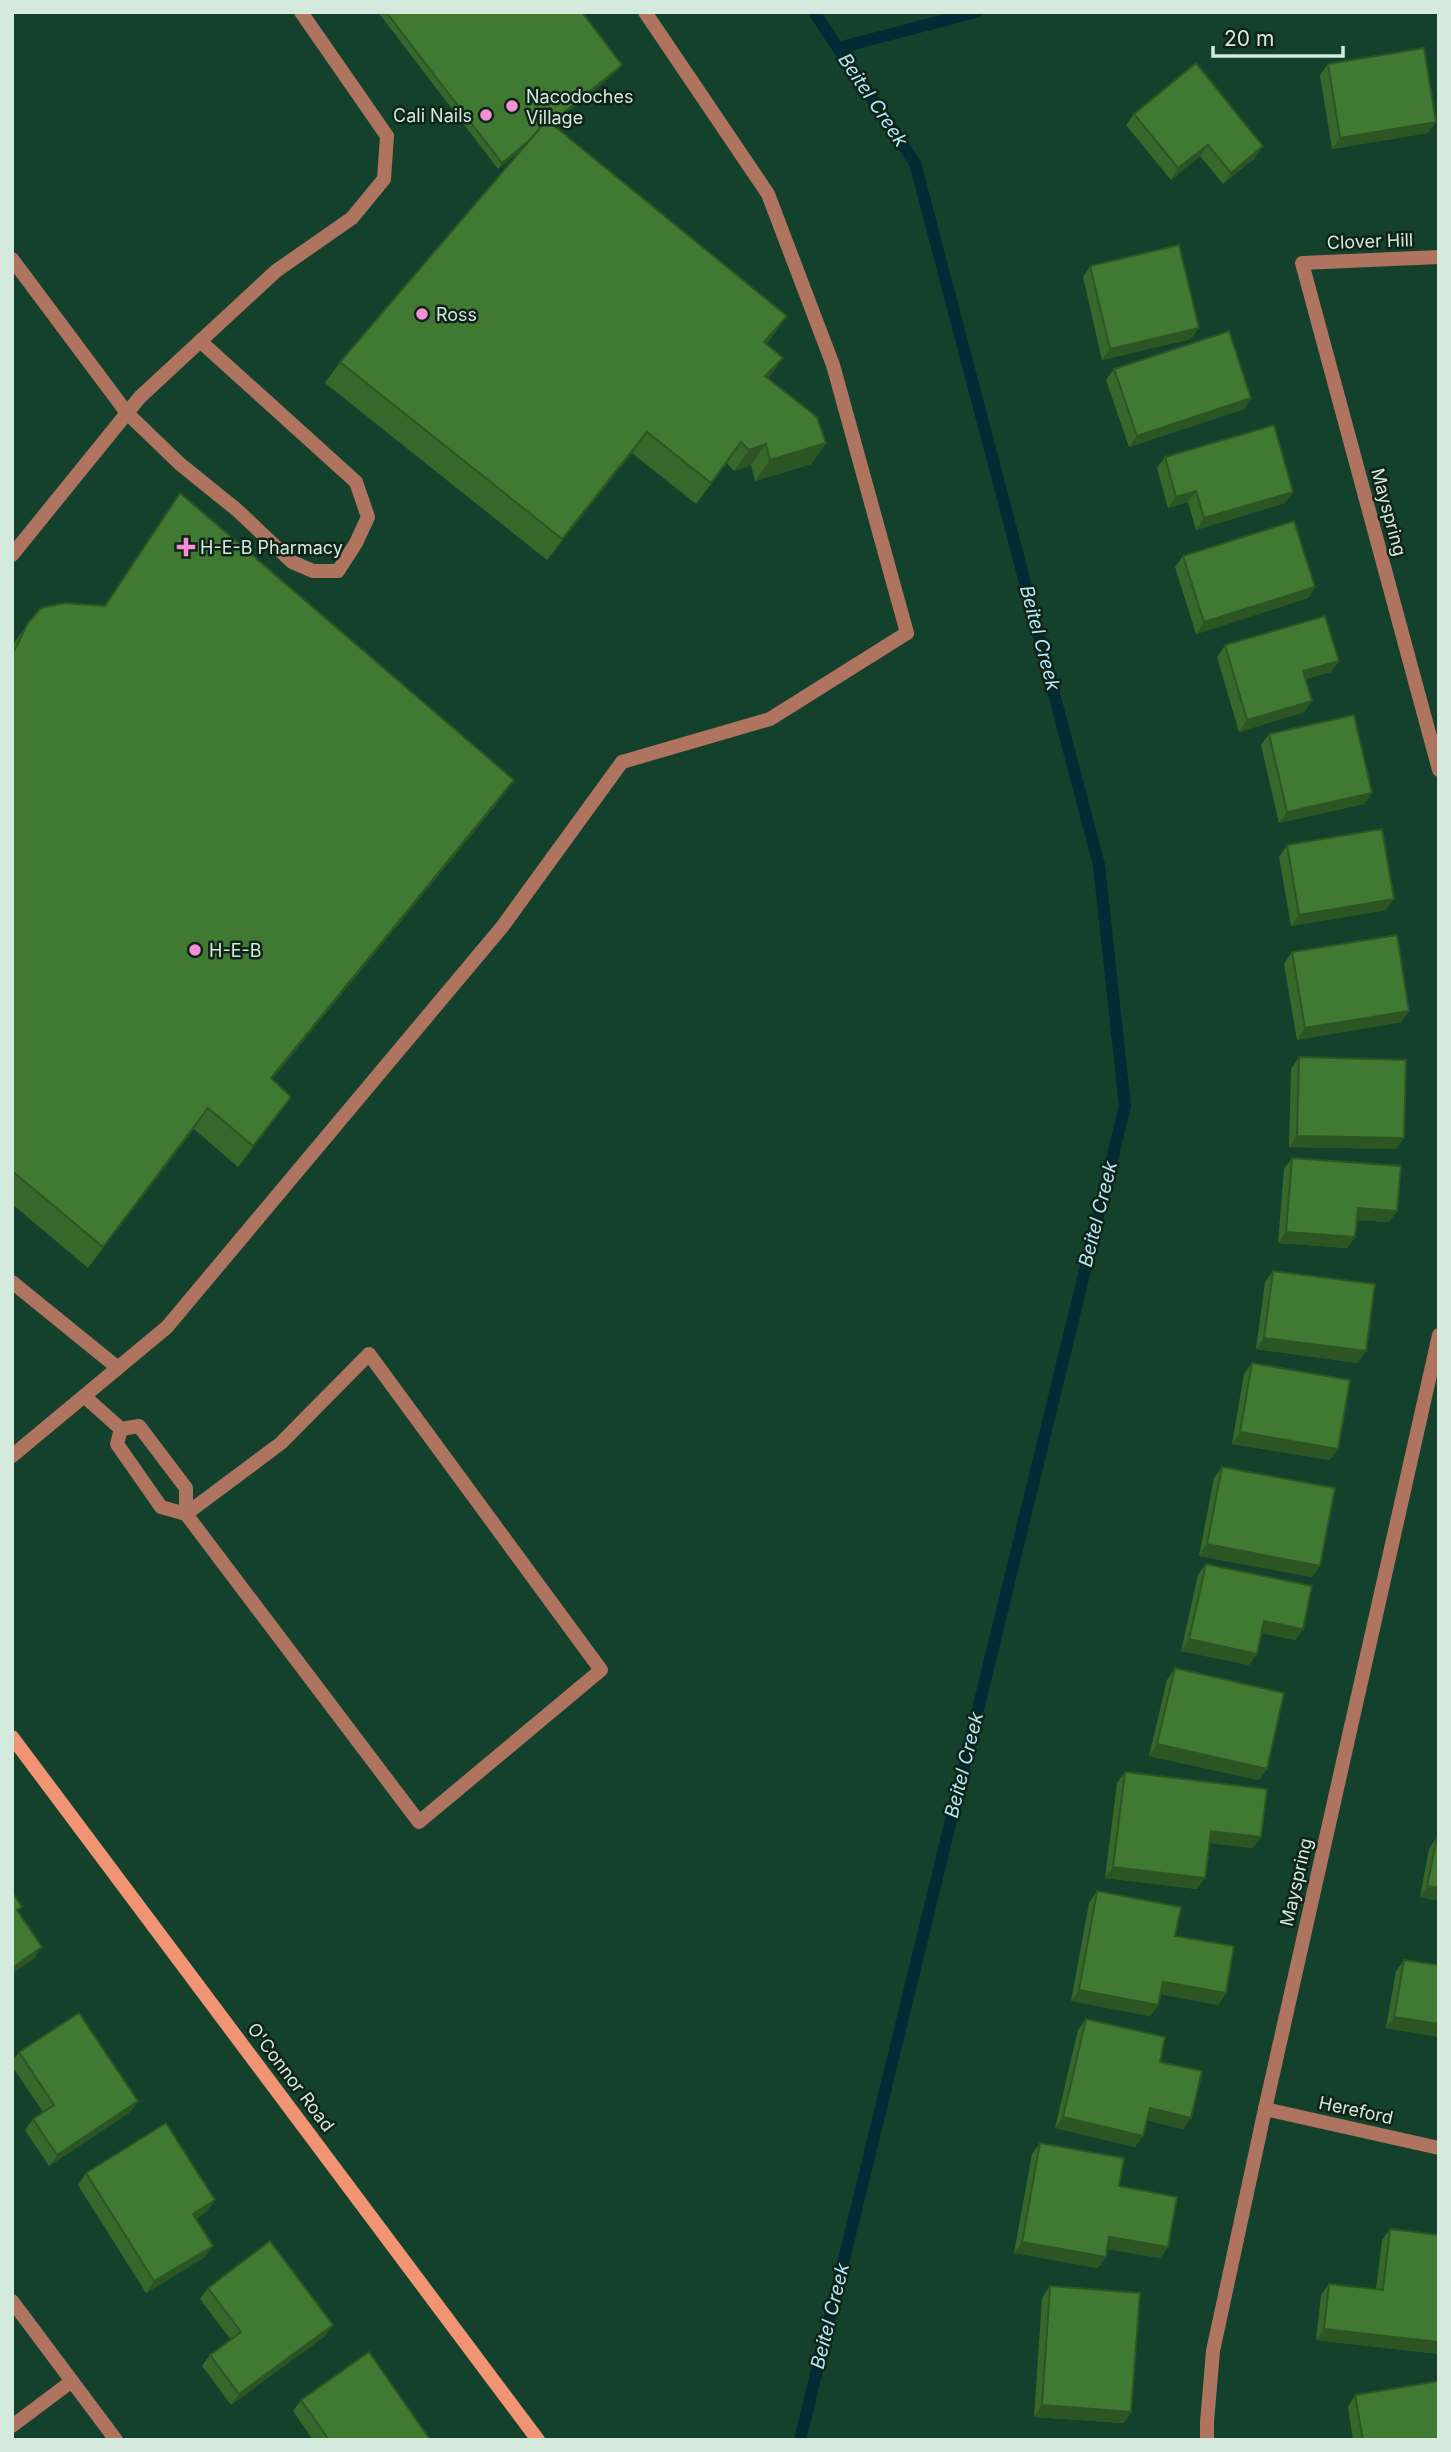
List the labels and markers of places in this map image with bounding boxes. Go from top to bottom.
place label: Nacodoches Village [526,86,633,128]
marker: Nacodoches Village [504,98,520,114]
place label: Cali Nails [393,105,472,126]
marker: Cali Nails [478,107,494,123]
place label: Ross [436,304,477,325]
marker: Ross [414,306,430,322]
place label: H-E-B Pharmacy [200,537,343,558]
marker: H-E-B Pharmacy [178,539,194,555]
place label: H-E-B [209,940,262,961]
marker: H-E-B [187,942,203,958]

